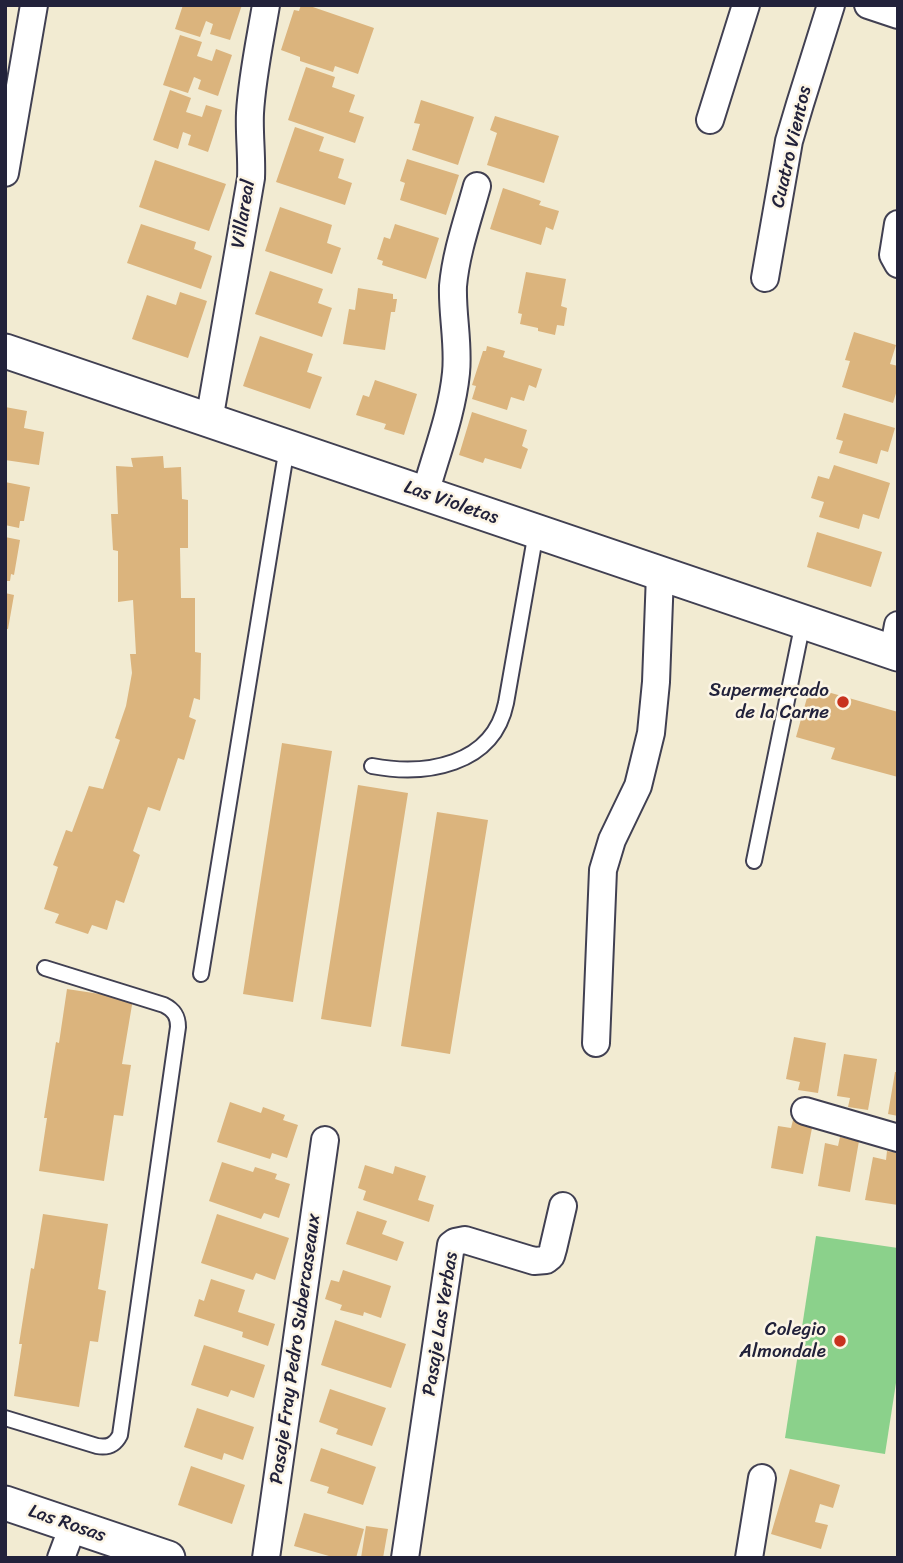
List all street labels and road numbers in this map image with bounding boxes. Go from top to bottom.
street label: Cuatro Vientos [767,84,817,210]
street label: Villareal [227,178,261,250]
street label: Las Violetas [401,476,501,530]
street label: Pasaje Fray Pedro Subercaseaux [266,1212,326,1486]
street label: Pasaje Las Yerbas [418,1251,464,1397]
street label: Las Rosas [25,1500,109,1548]

